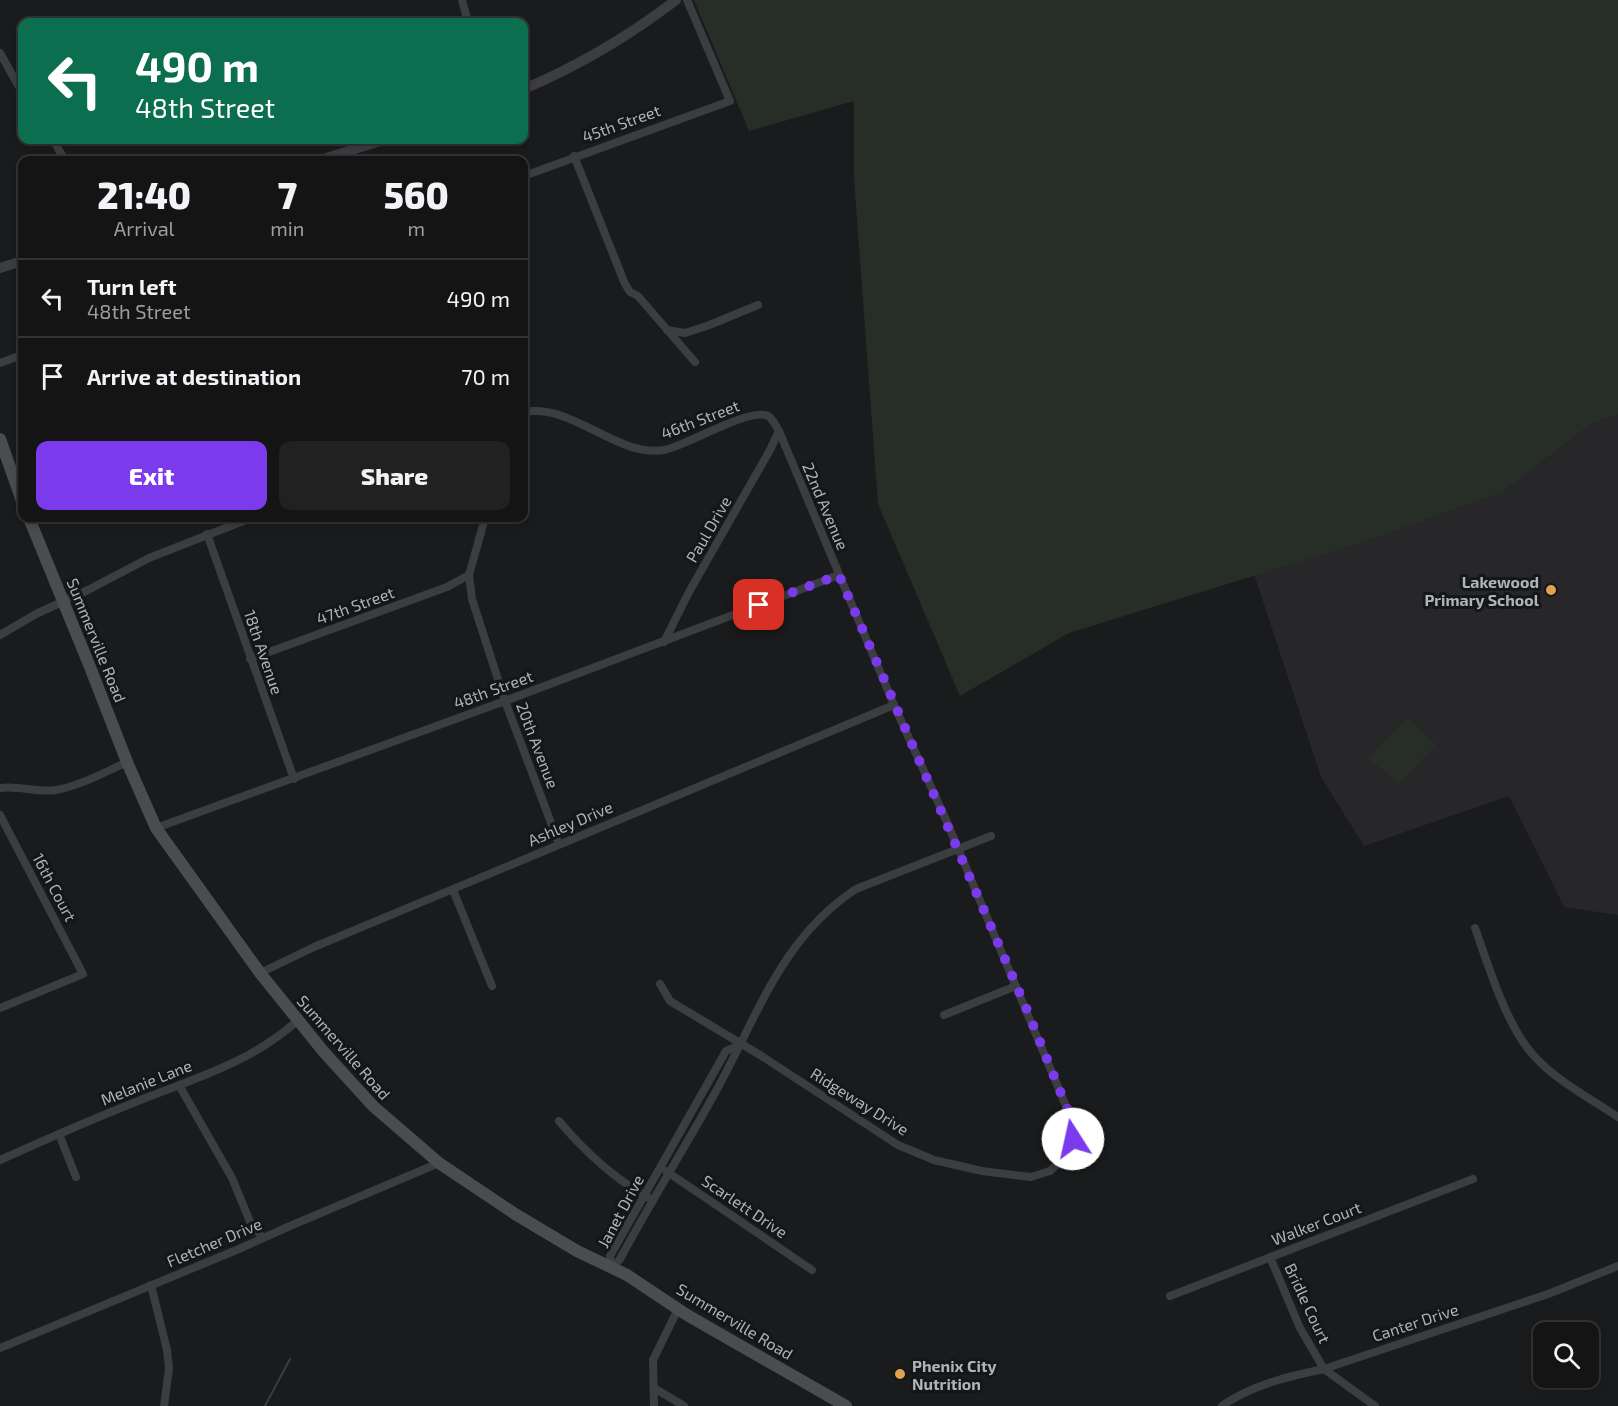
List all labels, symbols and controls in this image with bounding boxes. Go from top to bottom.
text: 490 m [135,40,259,90]
icon: left [36,42,114,120]
text: 48th Street [135,91,275,123]
street label: 45th Street [579,100,663,146]
text: 21:40 [97,173,191,216]
text: 7 [278,173,297,216]
text: 560 [384,173,449,216]
text: Arrival [114,216,175,240]
text: min [270,216,304,240]
text: m [407,216,425,240]
text: Turn left [87,273,176,299]
icon: left [36,282,69,315]
text: 490 m [446,285,510,311]
text: 48th Street [87,299,191,323]
icon: arrive [36,360,69,393]
text: Arrive at destination [87,363,301,389]
text: 70 m [461,363,510,389]
street label: 46th Street [658,395,742,443]
button: Exit [36,441,267,510]
button: Share [279,441,510,510]
street label: 22nd Avenue [799,459,853,553]
street label: Paul Drive [681,493,735,565]
place label: Lakewood Primary School [1424,572,1540,610]
street label: Summerville Road [63,575,131,705]
pin [733,579,784,630]
street label: 47th Street [313,582,397,628]
marker: Lakewood Primary School [1544,583,1558,597]
icon: arrive [742,588,775,621]
street label: 18th Avenue [241,607,287,697]
street label: 48th Street [451,666,535,712]
street label: 20th Avenue [513,699,563,791]
street label: Ashley Drive [525,797,615,849]
street label: 16th Court [29,850,81,924]
street label: Summerville Road [293,991,395,1103]
street label: Melanie Lane [98,1055,194,1109]
street label: Ridgeway Drive [807,1063,913,1139]
position arrow [1041,1107,1105,1171]
street label: Scarlett Drive [699,1170,791,1242]
street label: Janet Drive [593,1171,647,1251]
street label: Walker Court [1268,1197,1364,1249]
street label: Fletcher Drive [164,1213,264,1271]
street label: Bridle Court [1281,1260,1335,1346]
street label: Summerville Road [673,1279,797,1363]
street label: Canter Drive [1369,1299,1461,1345]
map controls [1533,1322,1599,1388]
button: search [1533,1322,1599,1388]
place label: Phenix City Nutrition [912,1356,997,1393]
marker: Phenix City Nutrition [893,1367,907,1381]

